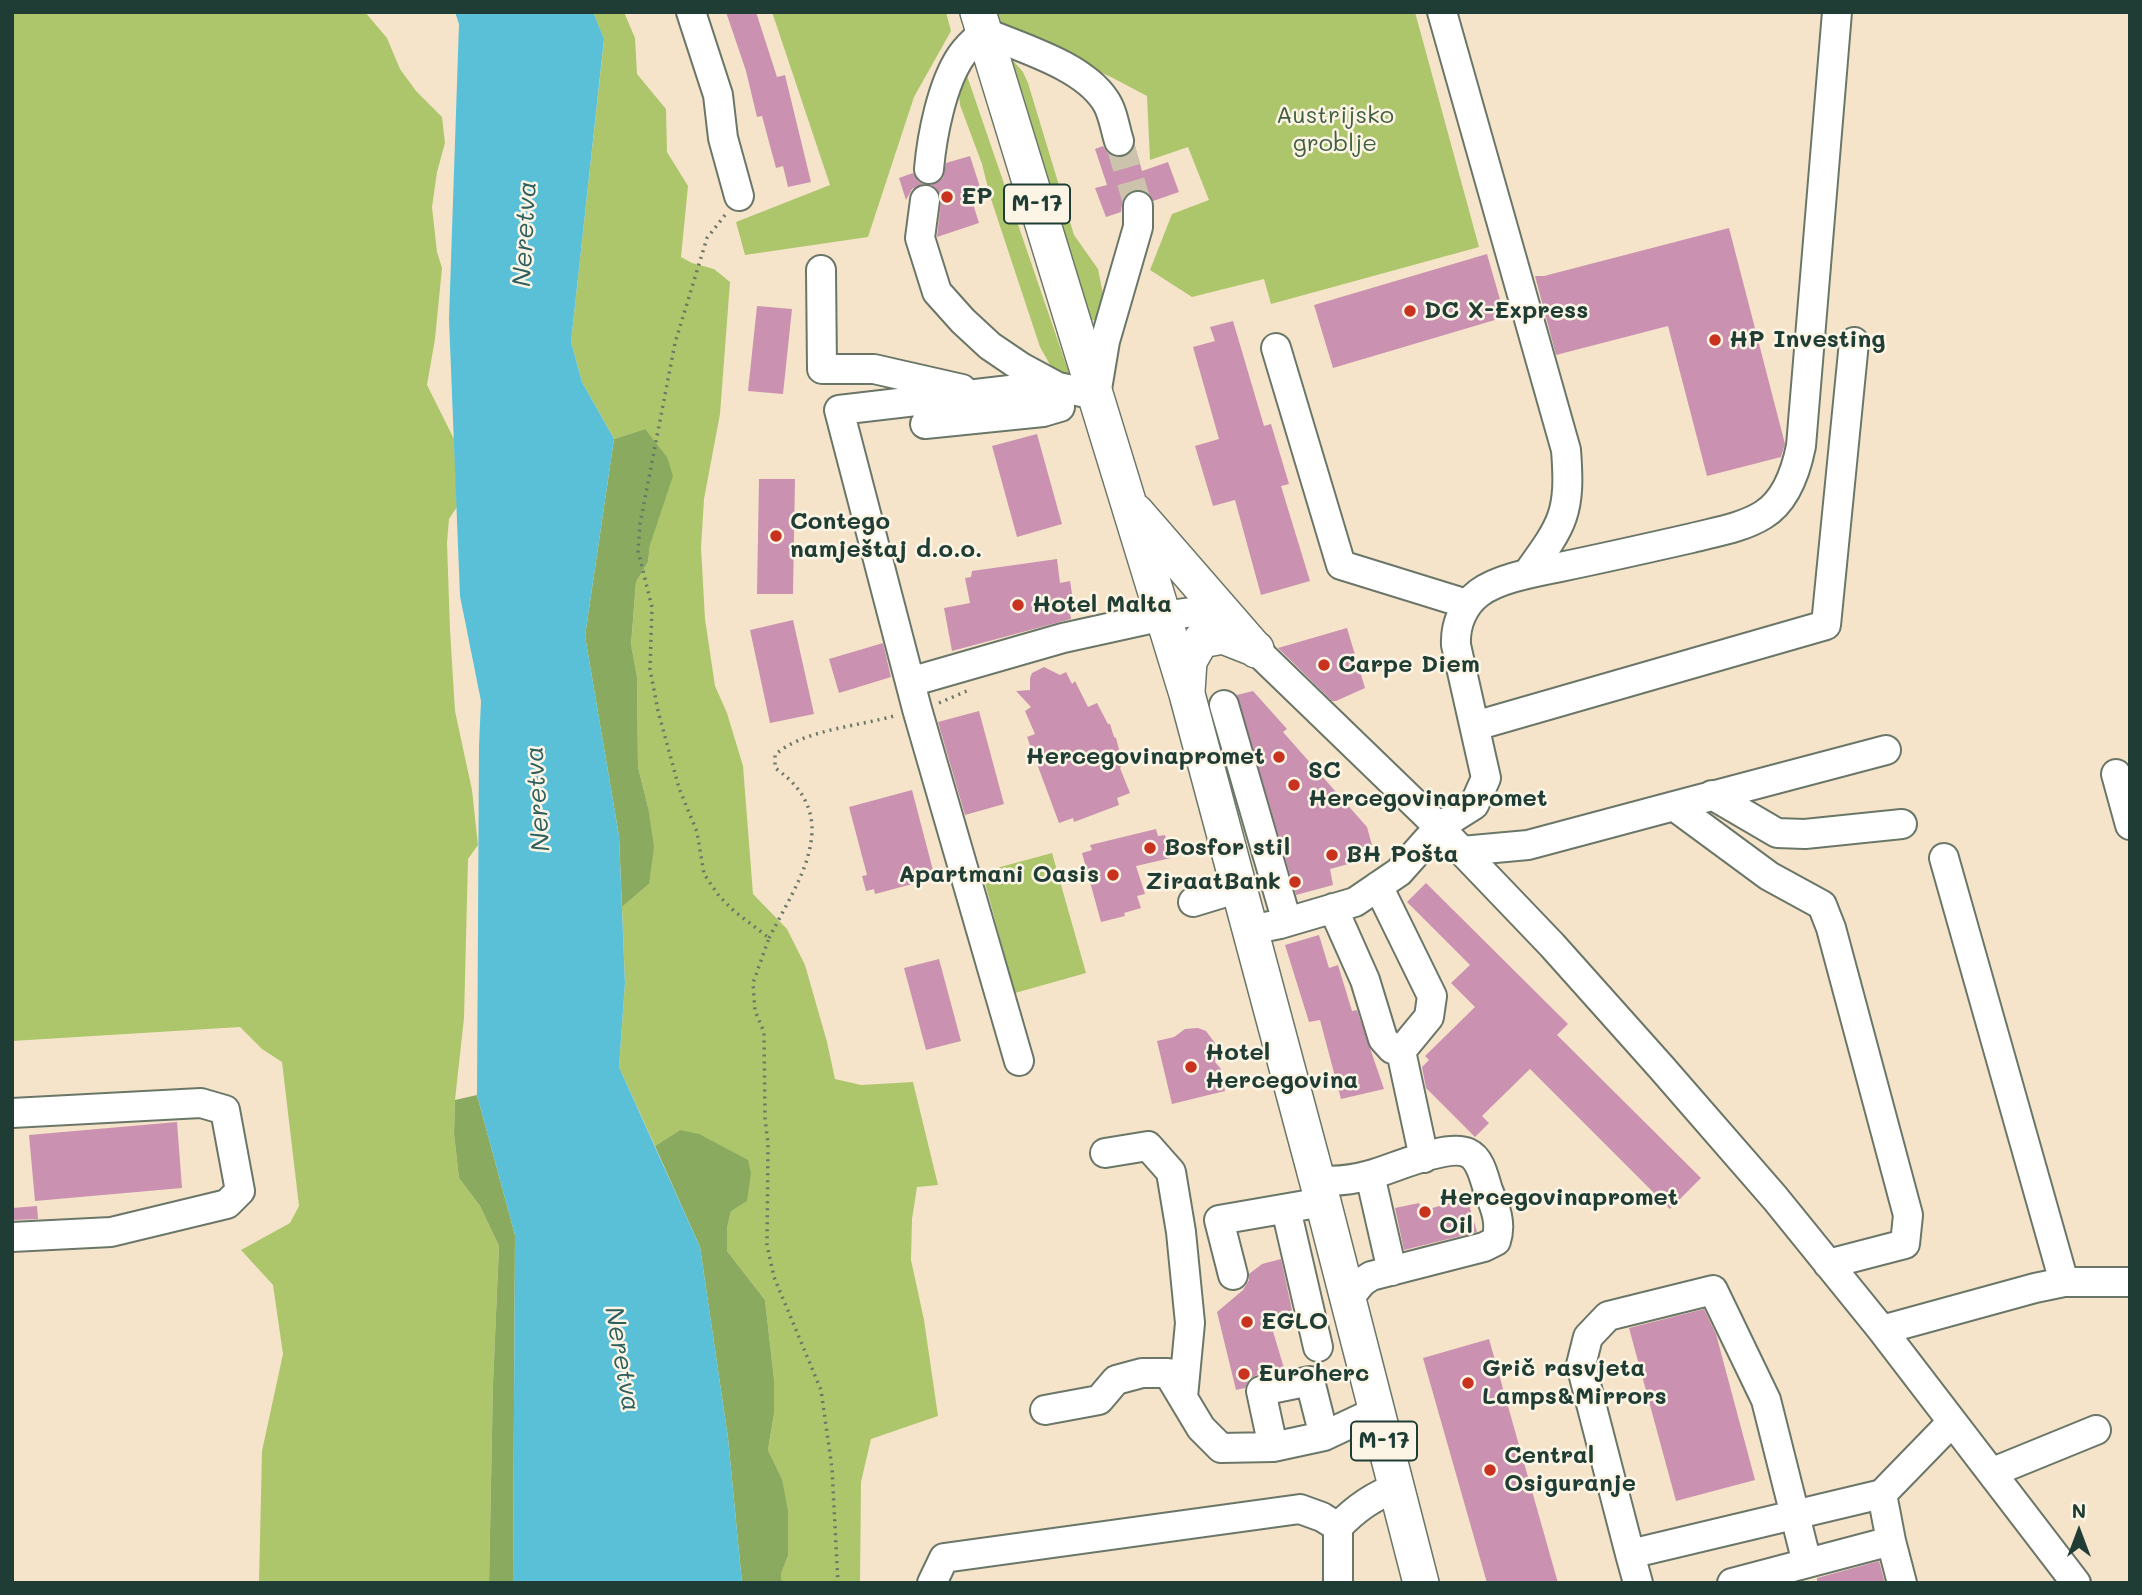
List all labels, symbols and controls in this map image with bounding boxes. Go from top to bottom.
park label: Austrijsko groblje [1276,102,1394,158]
water label: Neretva [507,180,543,288]
place label: EP [961,183,993,211]
road number: M-17 [1004,184,1070,224]
marker: EP [939,189,955,205]
place label: DC X-Express [1424,297,1588,325]
marker: DC X-Express [1402,303,1418,319]
place label: HP Investing [1729,326,1886,354]
marker: HP Investing [1707,332,1723,348]
place label: Contego namještaj d.o.o. [790,508,983,564]
marker: Contego namještaj d.o.o. [768,528,784,544]
place label: Hotel Malta [1032,591,1172,619]
marker: Hotel Malta [1010,597,1026,613]
place label: Carpe Diem [1338,651,1480,679]
marker: Carpe Diem [1316,657,1332,673]
place label: Hercegovinapromet [1026,743,1265,771]
water label: Neretva [519,745,557,853]
marker: Hercegovinapromet [1271,749,1287,765]
place label: SC Hercegovinapromet [1308,757,1547,813]
marker: SC Hercegovinapromet [1286,777,1302,793]
place label: Bosfor stil [1164,834,1290,862]
marker: Bosfor stil [1142,840,1158,856]
place label: BH Pošta [1346,841,1459,869]
marker: BH Pošta [1324,847,1340,863]
place label: Apartmani Oasis [898,861,1099,889]
marker: Apartmani Oasis [1105,867,1121,883]
place label: ZiraatBank [1146,868,1281,896]
marker: ZiraatBank [1287,874,1303,890]
place label: Hotel Hercegovina [1205,1039,1358,1095]
marker: Hotel Hercegovina [1183,1059,1199,1075]
place label: Hercegovinapromet Oil [1439,1184,1678,1240]
marker: Hercegovinapromet Oil [1417,1204,1433,1220]
water label: Neretva [597,1304,647,1414]
place label: EGLO [1261,1308,1328,1336]
marker: EGLO [1239,1314,1255,1330]
place label: Grič rasvjeta Lamps&Mirrors [1482,1355,1667,1411]
place label: Euroherc [1258,1360,1369,1388]
marker: Euroherc [1236,1366,1252,1382]
marker: Grič rasvjeta Lamps&Mirrors [1460,1375,1476,1391]
road number: M-17 [1351,1422,1417,1460]
place label: Central Osiguranje [1504,1442,1636,1498]
marker: Central Osiguranje [1482,1462,1498,1478]
north arrow [2044,1497,2114,1567]
text: N [2072,1498,2086,1523]

